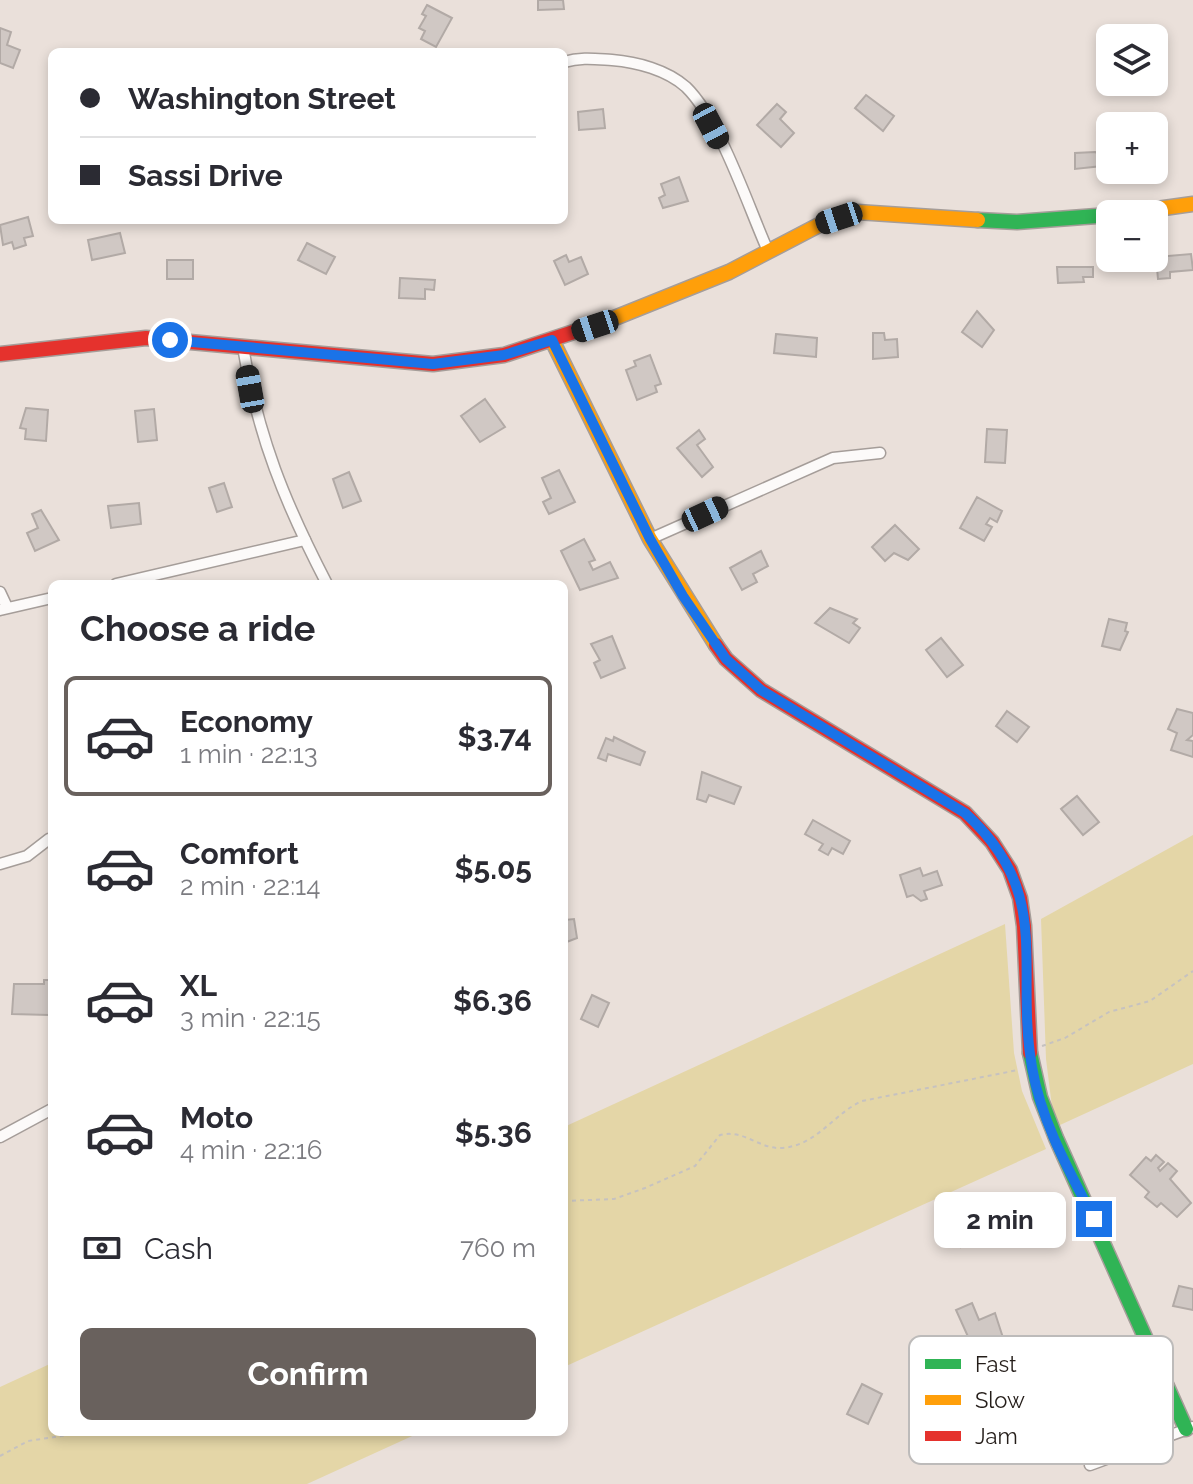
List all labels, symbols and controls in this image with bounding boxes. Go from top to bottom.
map controls [1096,24,1168,272]
button: layers [1096,24,1168,96]
text: Washington Street [128,81,396,116]
car [689,99,733,153]
button: + [1096,112,1168,184]
text: Sassi Drive [128,158,283,193]
car [812,199,866,237]
button: − [1096,200,1168,272]
car [568,307,622,345]
route start [152,322,188,358]
car [234,363,266,415]
car [678,493,732,535]
text: Choose a ride [80,607,315,649]
icon: car [84,700,156,772]
text: Economy [180,704,313,739]
text: $3.74 [457,719,532,754]
text: 1 min · 22:13 [180,739,318,769]
icon: car [84,832,156,904]
text: Comfort [180,836,299,871]
text: $5.05 [455,851,532,886]
text: 2 min · 22:14 [180,871,320,901]
icon: car [84,964,156,1036]
text: XL [180,968,217,1003]
text: $6.36 [453,983,532,1018]
text: 3 min · 22:15 [180,1003,321,1033]
icon: car [84,1096,156,1168]
text: Moto [180,1100,253,1135]
text: $5.36 [455,1115,532,1150]
text: 4 min · 22:16 [180,1135,323,1165]
callout: 2 min [934,1191,1066,1247]
route end [1076,1201,1112,1237]
text: 2 min [966,1205,1034,1235]
icon: cash [80,1226,124,1270]
text: Cash [144,1231,213,1266]
text: 760 m [460,1233,536,1263]
button: Confirm [80,1328,536,1420]
legend [909,1336,1173,1464]
text: Fast [975,1351,1017,1377]
text: Slow [975,1387,1025,1413]
text: Jam [975,1423,1018,1449]

